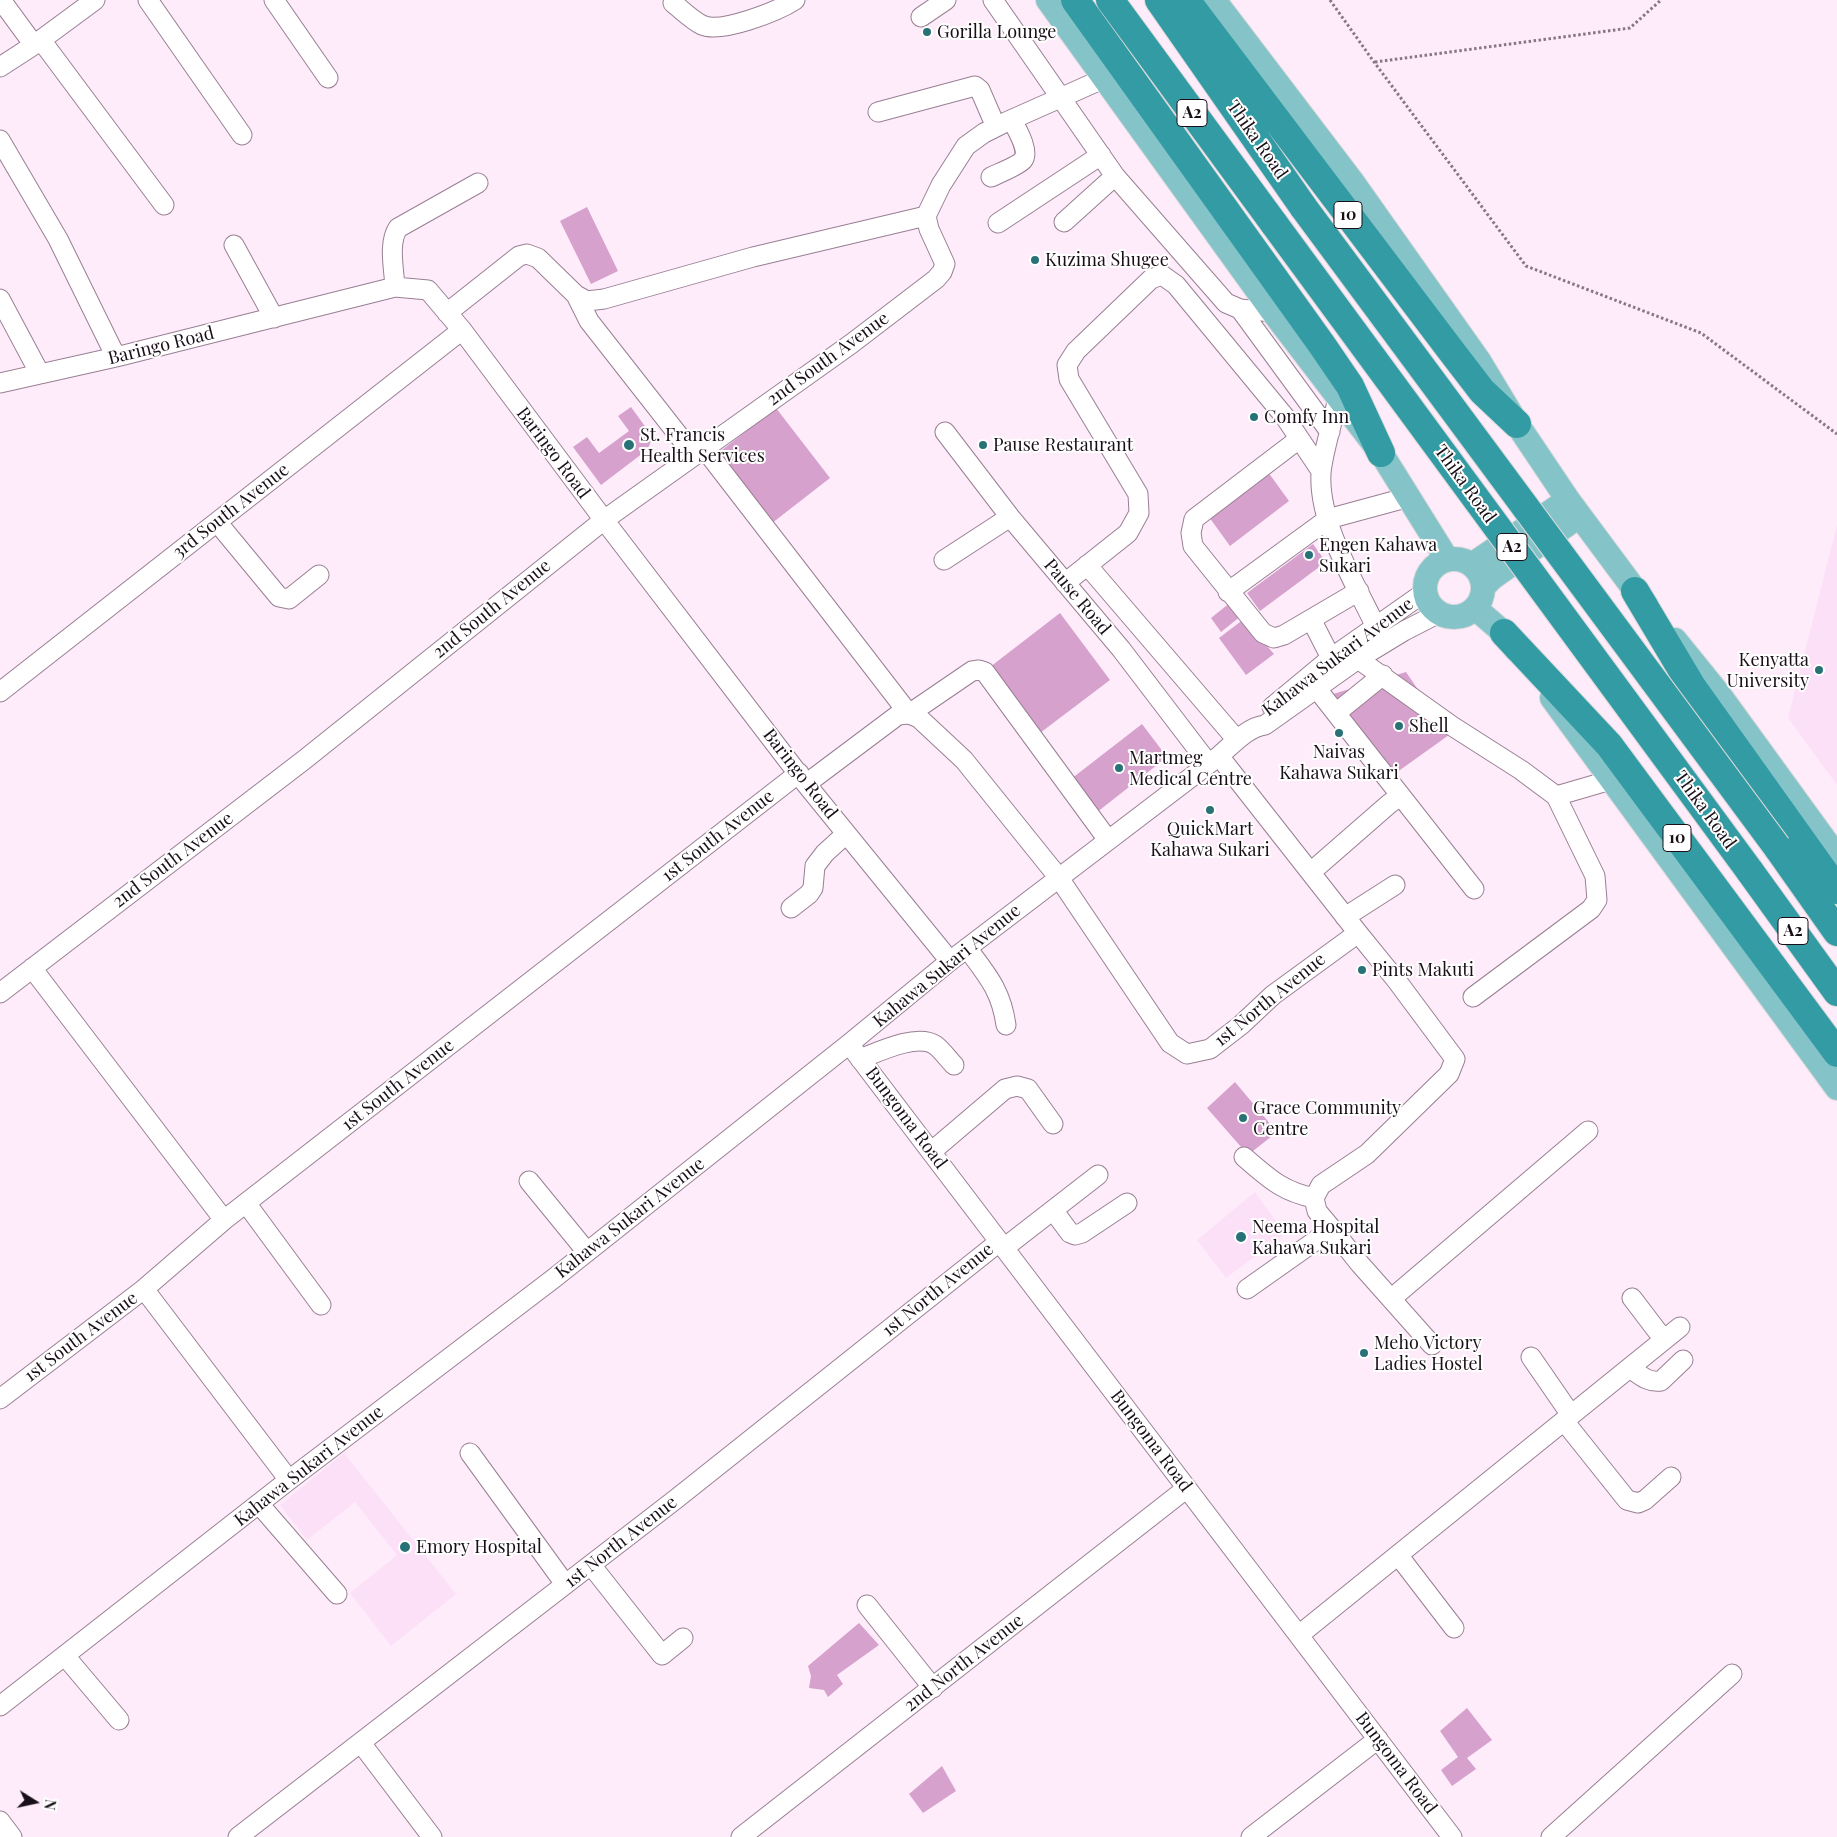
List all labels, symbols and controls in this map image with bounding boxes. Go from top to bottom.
place label: Gorilla Lounge [937,21,1056,43]
marker: Gorilla Lounge [921,26,933,38]
street label: Thika Road [1222,97,1292,183]
road number: A2 [1177,100,1207,126]
road number: 10 [1334,202,1362,228]
place label: Kuzima Shugee [1045,249,1169,271]
marker: Kuzima Shugee [1029,254,1041,266]
street label: 2nd South Avenue [763,308,893,410]
street label: Baringo Road [106,322,216,370]
street label: Baringo Road [512,403,594,503]
place label: Comfy Inn [1264,406,1349,428]
marker: Comfy Inn [1248,411,1260,423]
place label: St. Francis Health Services [640,424,765,466]
place label: Pause Restaurant [993,434,1133,456]
marker: St. Francis Health Services [622,438,636,452]
marker: Pause Restaurant [977,439,989,451]
street label: Thika Road [1430,441,1500,527]
street label: 3rd South Avenue [169,459,293,563]
place label: Engen Kahawa Sukari [1319,534,1437,576]
road number: A2 [1497,534,1527,560]
marker: Engen Kahawa Sukari [1303,549,1315,561]
street label: 2nd South Avenue [429,555,555,663]
street label: Pause Road [1039,555,1115,639]
street label: Kahawa Sukari Avenue [1258,593,1418,721]
place label: Kenyatta University [1726,649,1809,692]
marker: Kenyatta University [1813,664,1825,676]
place label: Shell [1409,715,1449,737]
marker: Shell [1393,720,1405,732]
street label: Baringo Road [758,725,842,823]
marker: Naivas Kahawa Sukari [1333,727,1345,739]
place label: Naivas Kahawa Sukari [1279,741,1399,784]
place label: Martmeg Medical Centre [1129,747,1252,790]
marker: Martmeg Medical Centre [1113,762,1125,774]
street label: Thika Road [1670,767,1740,853]
street label: 1st South Avenue [658,785,778,887]
marker: QuickMart Kahawa Sukari [1204,804,1216,816]
street label: 2nd South Avenue [109,808,237,912]
place label: QuickMart Kahawa Sukari [1150,818,1270,861]
road number: 10 [1663,824,1691,851]
street label: Kahawa Sukari Avenue [869,900,1025,1032]
road number: A2 [1778,918,1808,944]
street label: 1st North Avenue [1210,949,1330,1051]
place label: Pints Makuti [1372,959,1474,981]
marker: Pints Makuti [1356,964,1368,976]
street label: 1st South Avenue [338,1034,458,1136]
street label: Bungoma Road [861,1063,951,1173]
place label: Grace Community Centre [1253,1097,1401,1140]
marker: Grace Community Centre [1237,1112,1249,1124]
street label: Kahawa Sukari Avenue [551,1153,709,1283]
place label: Neema Hospital Kahawa Sukari [1252,1216,1379,1258]
marker: Neema Hospital Kahawa Sukari [1234,1230,1248,1244]
street label: 1st North Avenue [878,1239,998,1341]
street label: 1st South Avenue [20,1287,142,1387]
place label: Meho Victory Ladies Hostel [1374,1332,1483,1375]
marker: Meho Victory Ladies Hostel [1358,1347,1370,1359]
street label: Bungoma Road [1106,1386,1196,1496]
street label: Kahawa Sukari Avenue [230,1401,388,1531]
street label: 1st North Avenue [561,1491,681,1593]
place label: Emory Hospital [416,1536,542,1558]
marker: Emory Hospital [398,1540,412,1554]
street label: 2nd North Avenue [900,1610,1028,1716]
street label: Bungoma Road [1351,1708,1441,1818]
north arrow [10,1777,60,1827]
text: N [40,1798,60,1811]

